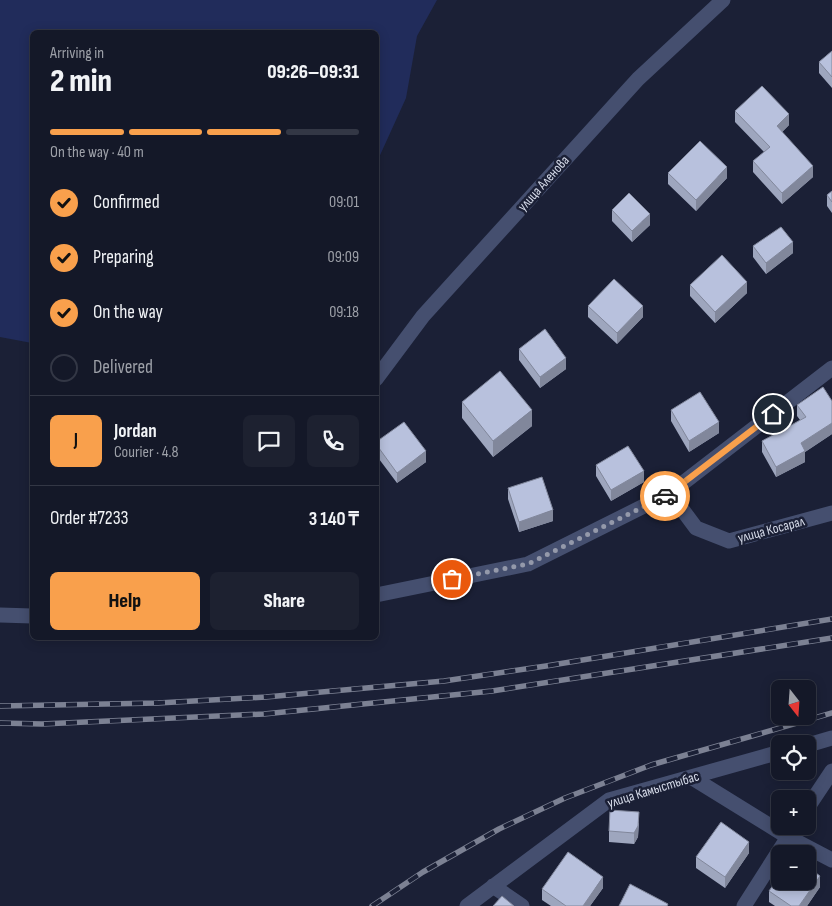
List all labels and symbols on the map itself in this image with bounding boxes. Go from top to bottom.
street label: улица Аленова [514,152,573,215]
pin [752,393,794,435]
courier [640,471,690,521]
street label: улица Косарал [736,512,806,547]
pin [431,558,473,600]
north arrow [771,680,816,725]
street label: улица Камыстыбас [605,767,701,812]

